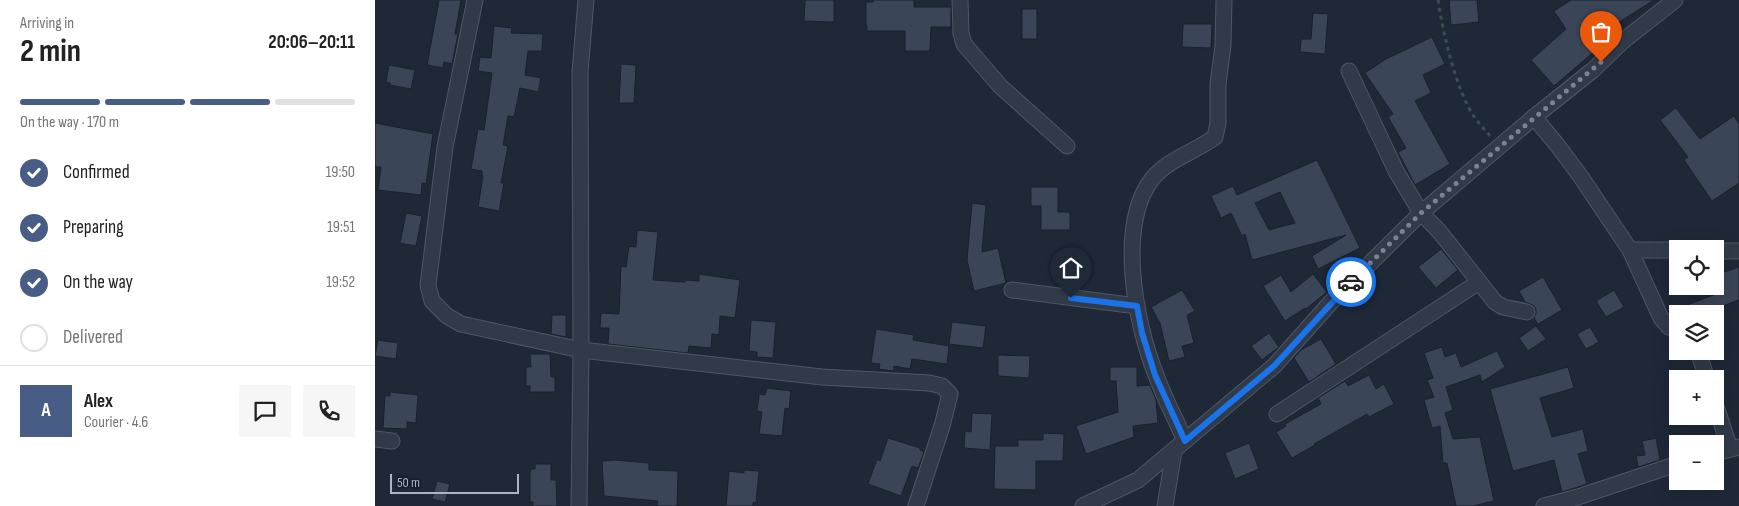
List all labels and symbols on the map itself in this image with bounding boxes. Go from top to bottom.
pin [1580,11,1622,62]
pin [1050,247,1092,298]
courier [1326,257,1376,307]
scale bar [390,471,519,494]

